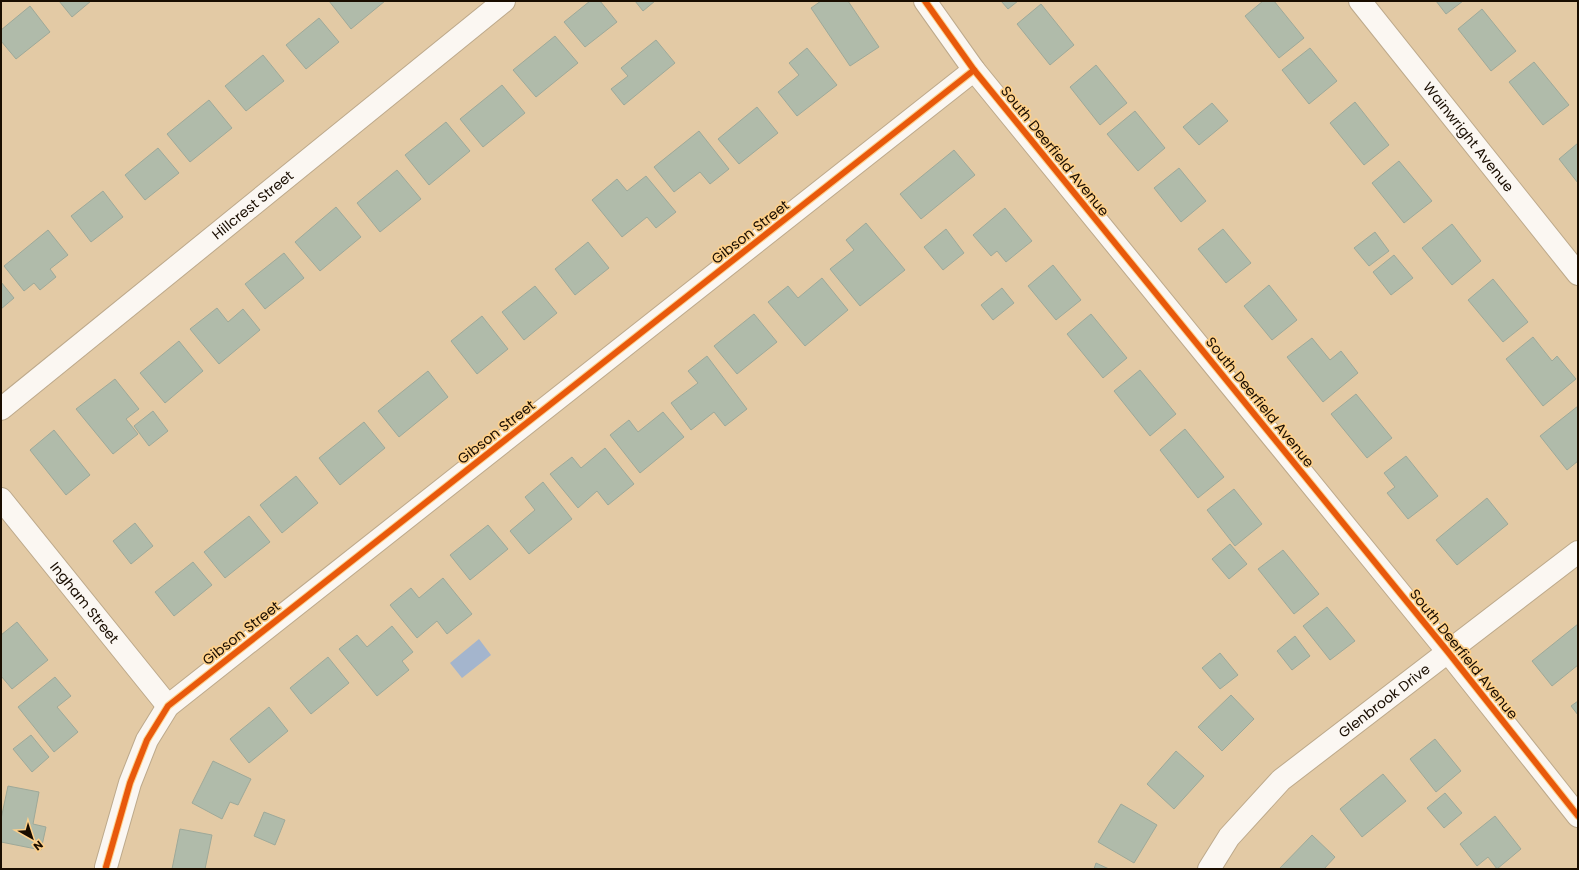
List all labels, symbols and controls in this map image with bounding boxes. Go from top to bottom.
street label: Wainwright Avenue [1418,78,1519,196]
street label: South Deerfield Avenue [996,82,1114,221]
street label: Hillcrest Street [208,166,298,244]
street label: Gibson Street [707,195,793,269]
street label: South Deerfield Avenue [1201,333,1319,472]
street label: Gibson Street [453,395,539,469]
street label: Ingham Street [45,557,124,648]
street label: South Deerfield Avenue [1405,585,1523,724]
street label: Gibson Street [198,596,284,670]
street label: Glenbrook Drive [1334,659,1434,742]
north arrow [12,818,52,858]
text: N [30,837,47,855]

